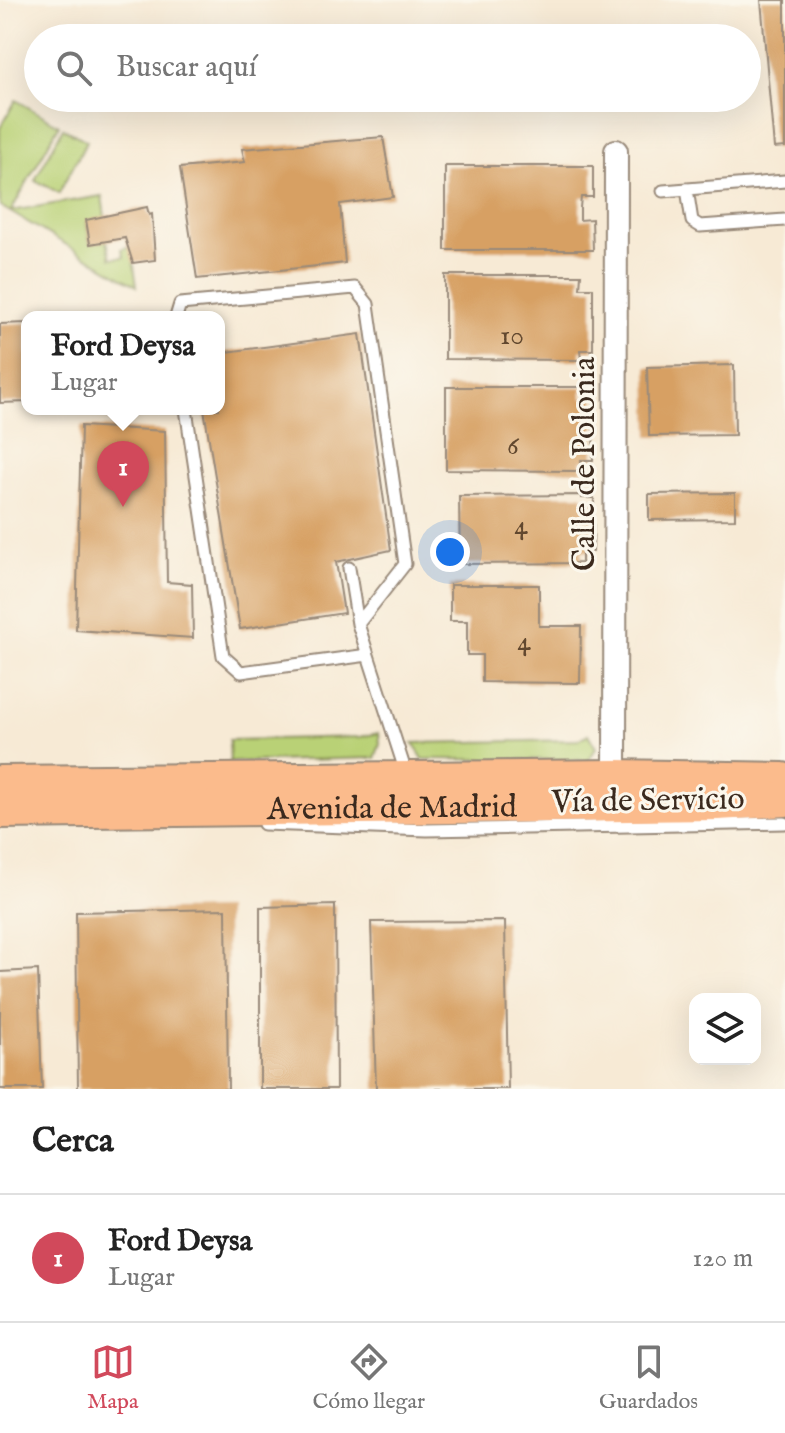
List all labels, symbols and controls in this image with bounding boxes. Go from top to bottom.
search box [24,24,761,112]
icon: search [52,46,96,90]
text: Buscar aquí [116,49,257,87]
popup [21,311,225,415]
house number: 10 [500,319,524,354]
text: Ford Deysa [51,328,195,366]
street label: Calle de Polonia [565,357,606,571]
text: Lugar [51,366,118,399]
house number: 6 [507,429,520,464]
pin: 1 [97,441,149,507]
house number: 4 [514,509,528,544]
your location [430,532,470,572]
house number: 4 [517,625,531,660]
street label: Vía de Servicio [550,779,745,824]
street label: Avenida de Madrid [266,787,518,831]
map controls [689,993,761,1065]
button: layers [689,993,761,1065]
text: Cerca [32,1120,114,1163]
text: Ford Deysa [108,1223,253,1261]
text: 1 [53,1242,63,1275]
text: 120 m [693,1242,753,1275]
text: Lugar [108,1261,175,1294]
tab: Mapa [87,1340,139,1416]
tab: Cómo llegar [312,1340,425,1416]
tab: Guardados [599,1340,698,1416]

